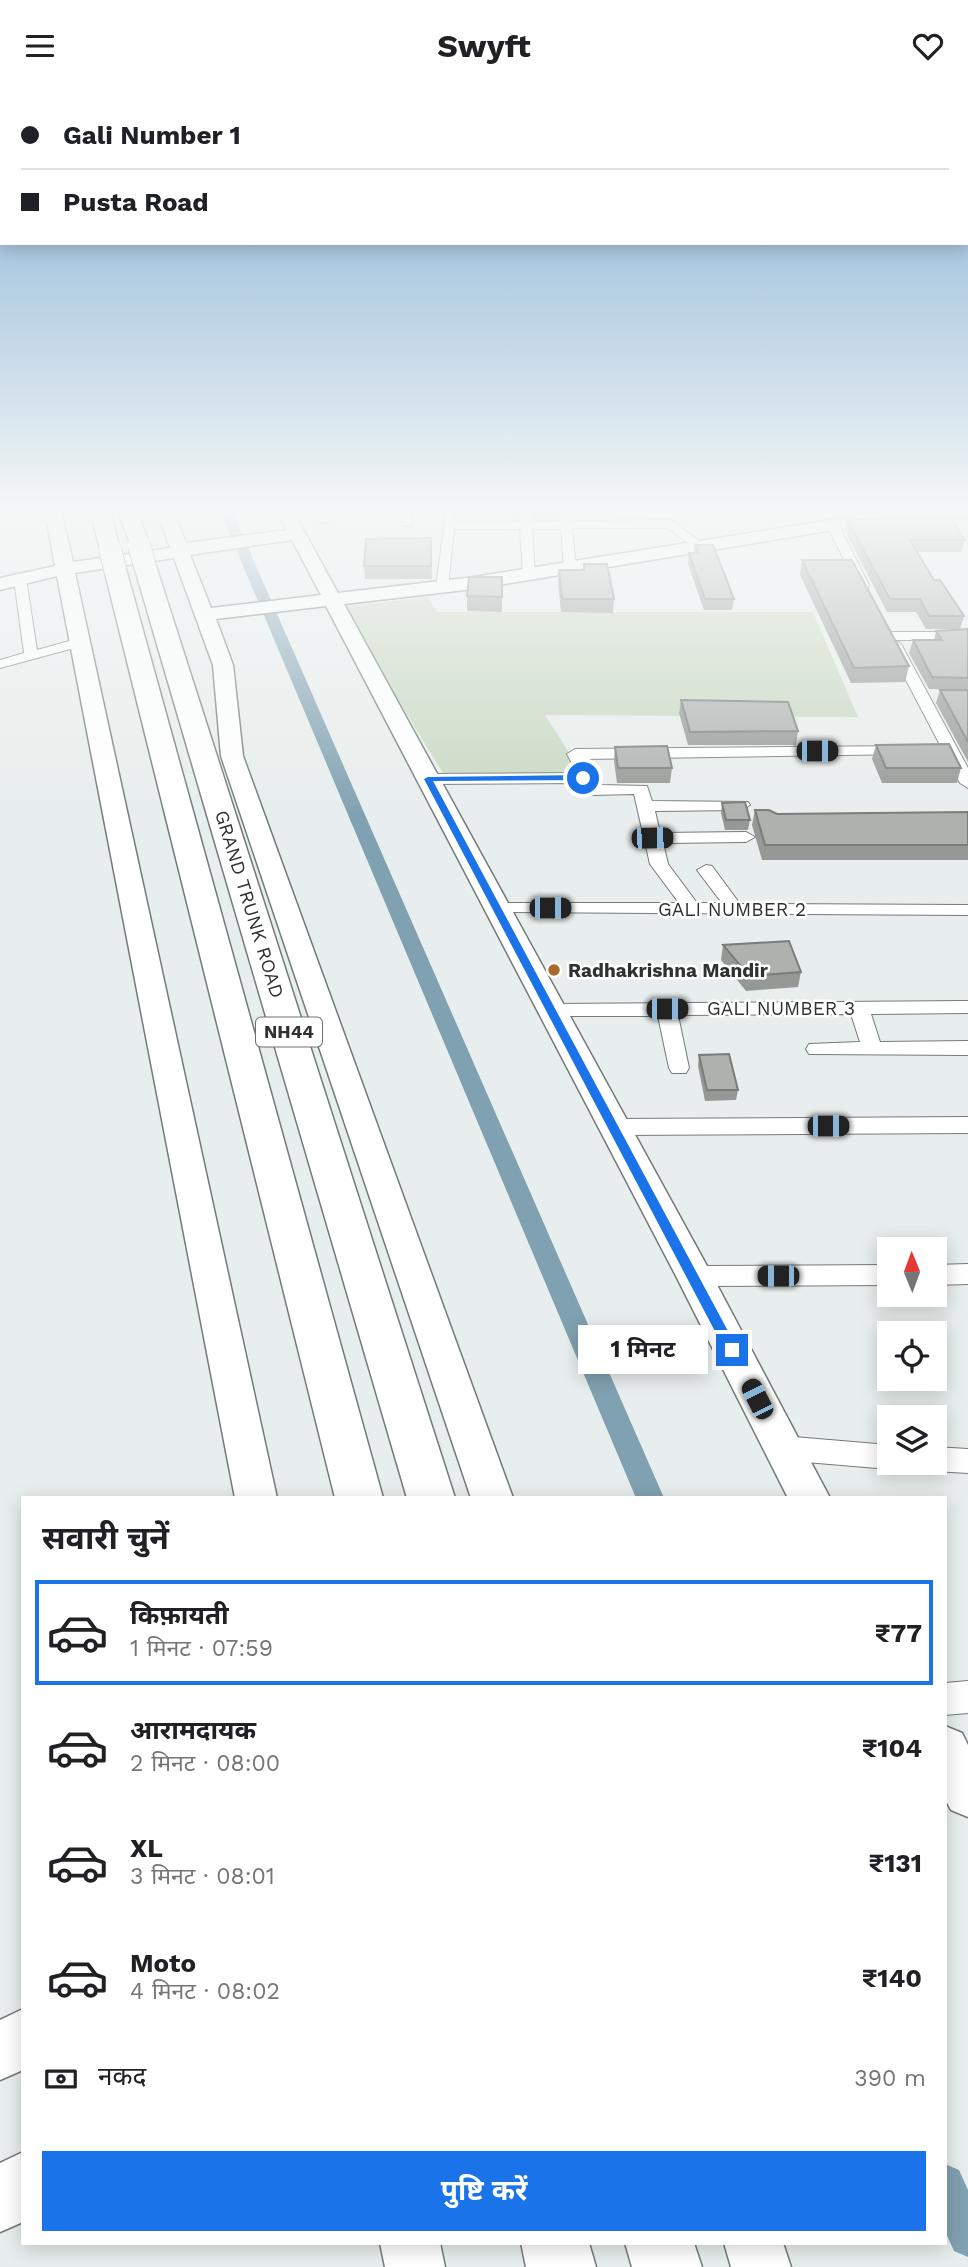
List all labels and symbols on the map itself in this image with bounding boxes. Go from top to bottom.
car [797,741,839,762]
route start [567,762,599,794]
street label: GRAND TRUNK ROAD [210,807,289,1001]
car [631,827,674,849]
car [530,898,572,919]
street label: GALI NUMBER 2 [658,898,806,921]
place label: Radhakrishna Mandir [568,959,769,982]
marker: Radhakrishna Mandir [546,962,562,978]
street label: GALI NUMBER 3 [707,997,855,1020]
car [647,999,689,1020]
road number: NH44 [256,1017,322,1047]
car [808,1116,850,1137]
north arrow [877,1237,947,1307]
car [758,1266,800,1287]
callout: 1 मिनट [578,1325,708,1375]
route end [716,1334,748,1366]
car [739,1376,776,1422]

